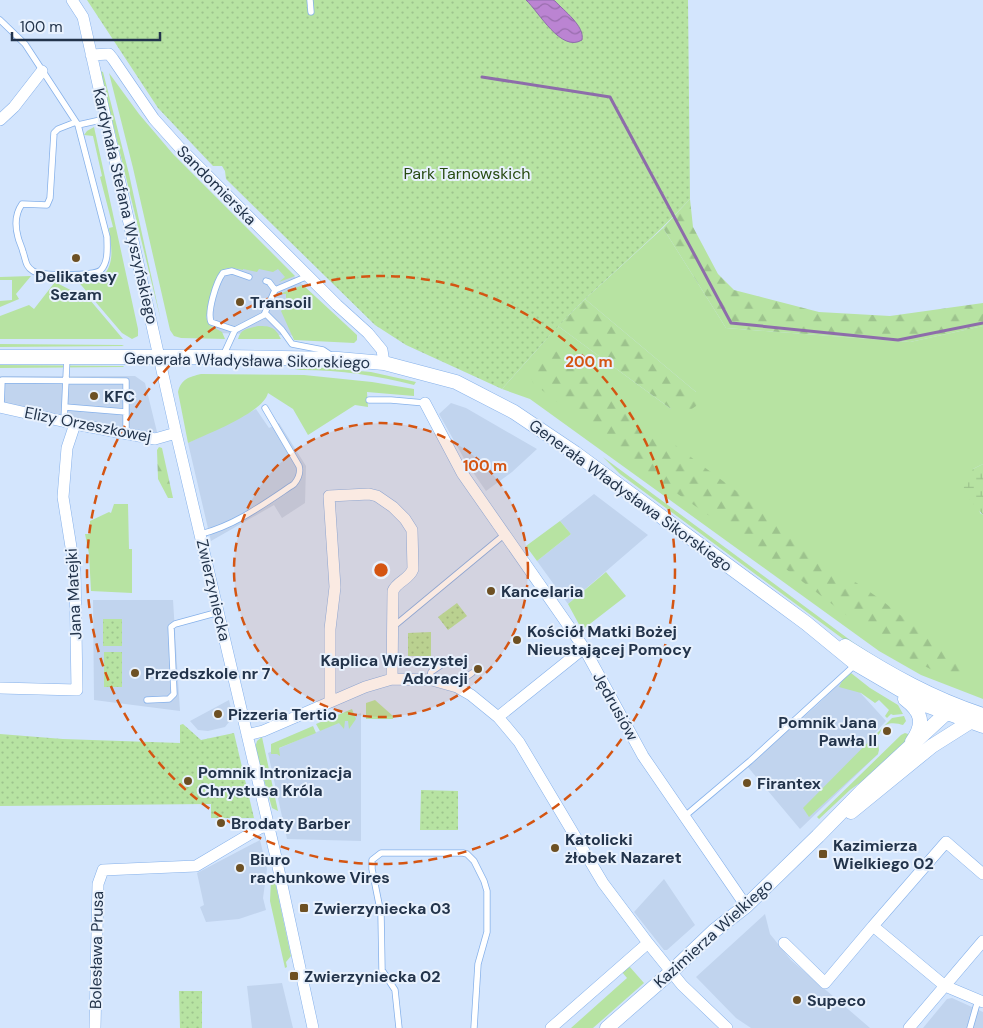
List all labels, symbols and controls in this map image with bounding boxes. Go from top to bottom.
scale bar [12,10,160,42]
text: 100 m [20,17,63,37]
street label: Kardynała Stefana Wyszyńskiego [88,86,163,326]
street label: Sandomierska [172,141,261,230]
park label: Park Tarnowskich [403,163,531,184]
marker: Delikatesy Sezam [70,252,82,264]
place label: Delikatesy Sezam [35,266,117,305]
place label: Transoil [250,292,312,313]
marker: Transoil [234,296,246,308]
street label: Generała Władysława Sikorskiego [124,348,370,373]
text: 200 m [565,352,613,372]
place label: KFC [104,386,135,407]
marker: KFC [88,390,100,402]
street label: Elizy Orzeszkowej [23,402,153,447]
street label: Generała Władysława Sikorskiego [525,415,737,576]
text: 100 m [463,456,507,476]
street label: Zwierzyniecka [192,537,235,643]
street label: Jana Matejki [61,548,86,640]
centre of rings [372,561,390,579]
place label: Kancelaria [501,581,583,602]
marker: Kancelaria [485,585,497,597]
place label: Kościół Matki Bożej Nieustającej Pomocy [527,621,692,660]
marker: Kościół Matki Bożej Nieustającej Pomocy [511,634,523,646]
place label: Kaplica Wieczystej Adoracji [321,650,468,689]
place label: Przedszkole nr 7 [145,663,271,684]
marker: Kaplica Wieczystej Adoracji [472,663,484,675]
marker: Przedszkole nr 7 [129,667,141,679]
street label: Jędrusiów [588,668,643,744]
place label: Pizzeria Tertio [228,704,337,725]
marker: Pizzeria Tertio [212,708,224,720]
place label: Pomnik Jana Pawła II [778,712,877,751]
marker: Pomnik Jana Pawła II [881,725,893,737]
place label: Pomnik Intronizacja Chrystusa Króla [198,762,352,801]
place label: Firantex [757,773,821,794]
marker: Pomnik Intronizacja Chrystusa Króla [182,775,194,787]
marker: Firantex [741,777,753,789]
place label: Brodaty Barber [231,813,351,834]
marker: Brodaty Barber [215,817,227,829]
place label: Katolicki żłobek Nazaret [565,829,682,868]
place label: Kazimierza Wielkiego 02 [833,835,934,874]
marker: Katolicki żłobek Nazaret [549,842,561,854]
marker: Kazimierza Wielkiego 02 [817,848,829,860]
place label: Biuro rachunkowe Vires [250,849,390,888]
marker: Biuro rachunkowe Vires [234,862,246,874]
street label: Kazimierza Wielkiego [649,874,777,992]
street label: Bolesława Prusa [85,891,108,1009]
place label: Zwierzyniecka 03 [314,898,451,919]
marker: Zwierzyniecka 03 [298,902,310,914]
place label: Zwierzyniecka 02 [304,966,441,987]
marker: Zwierzyniecka 02 [288,970,300,982]
place label: Supeco [807,990,866,1011]
marker: Supeco [791,994,803,1006]

